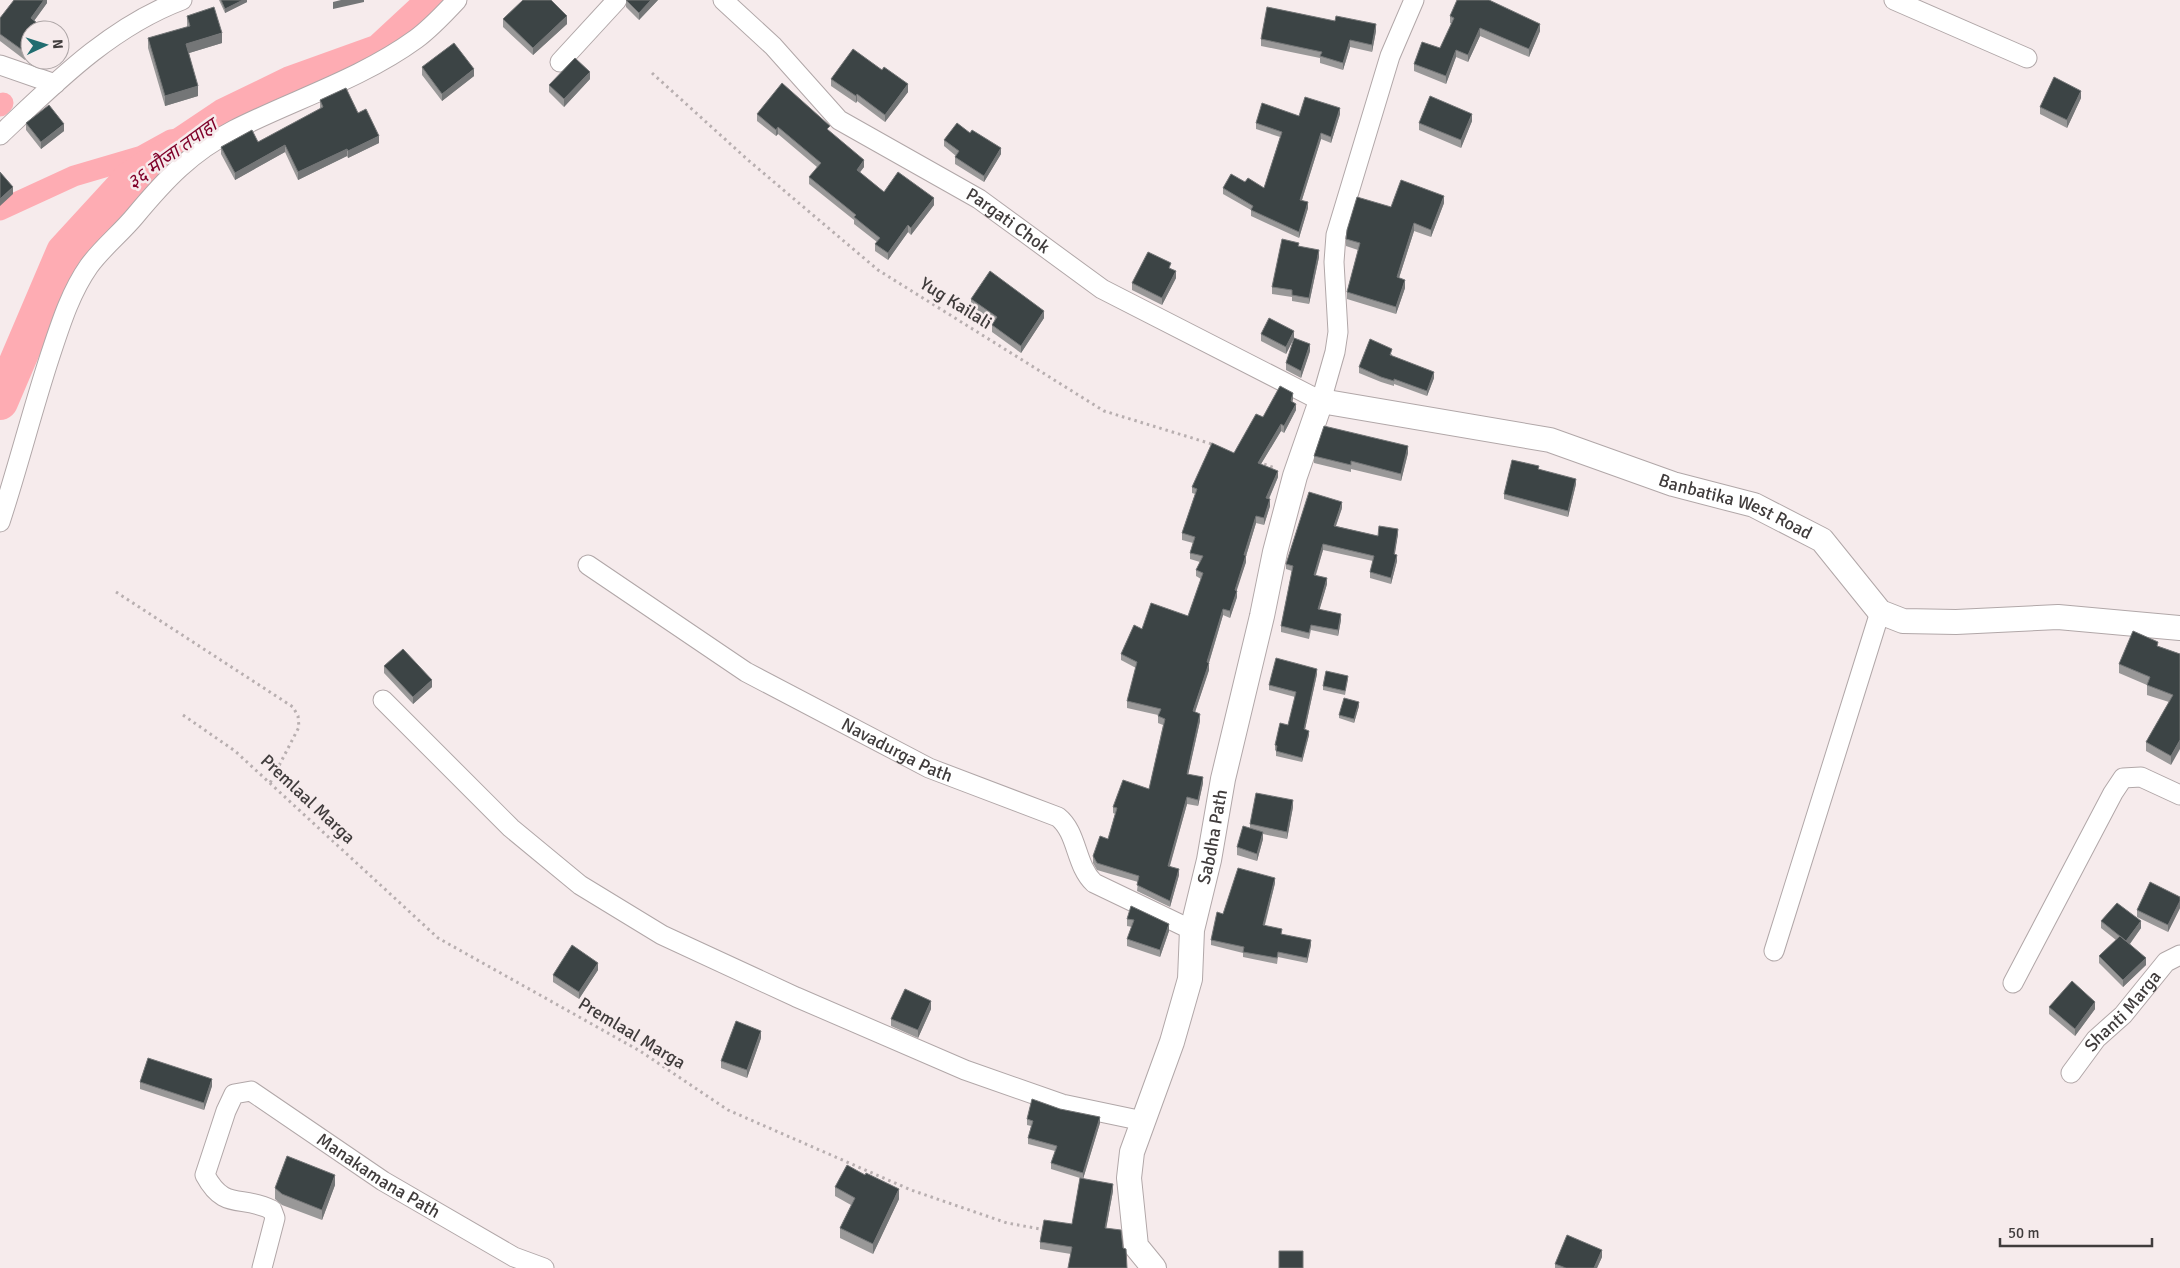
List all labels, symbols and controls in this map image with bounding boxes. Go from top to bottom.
north arrow [20,20,70,70]
text: N [49,39,66,50]
water label: ३६ मौजा तपाहा [122,111,225,195]
street label: Pargati Chok [962,183,1054,258]
street label: Yug Kailali [916,272,996,334]
street label: Banbatika West Road [1655,469,1816,544]
street label: Navadurga Path [838,713,956,787]
street label: Premlaal Marga [256,750,360,848]
street label: Sabdha Path [1193,788,1232,887]
street label: Shanti Marga [2080,966,2166,1056]
street label: Premlaal Marga [574,992,690,1074]
street label: Manakamana Path [313,1128,444,1223]
scale bar [2000,1216,2152,1248]
text: 50 m [2008,1224,2039,1242]

